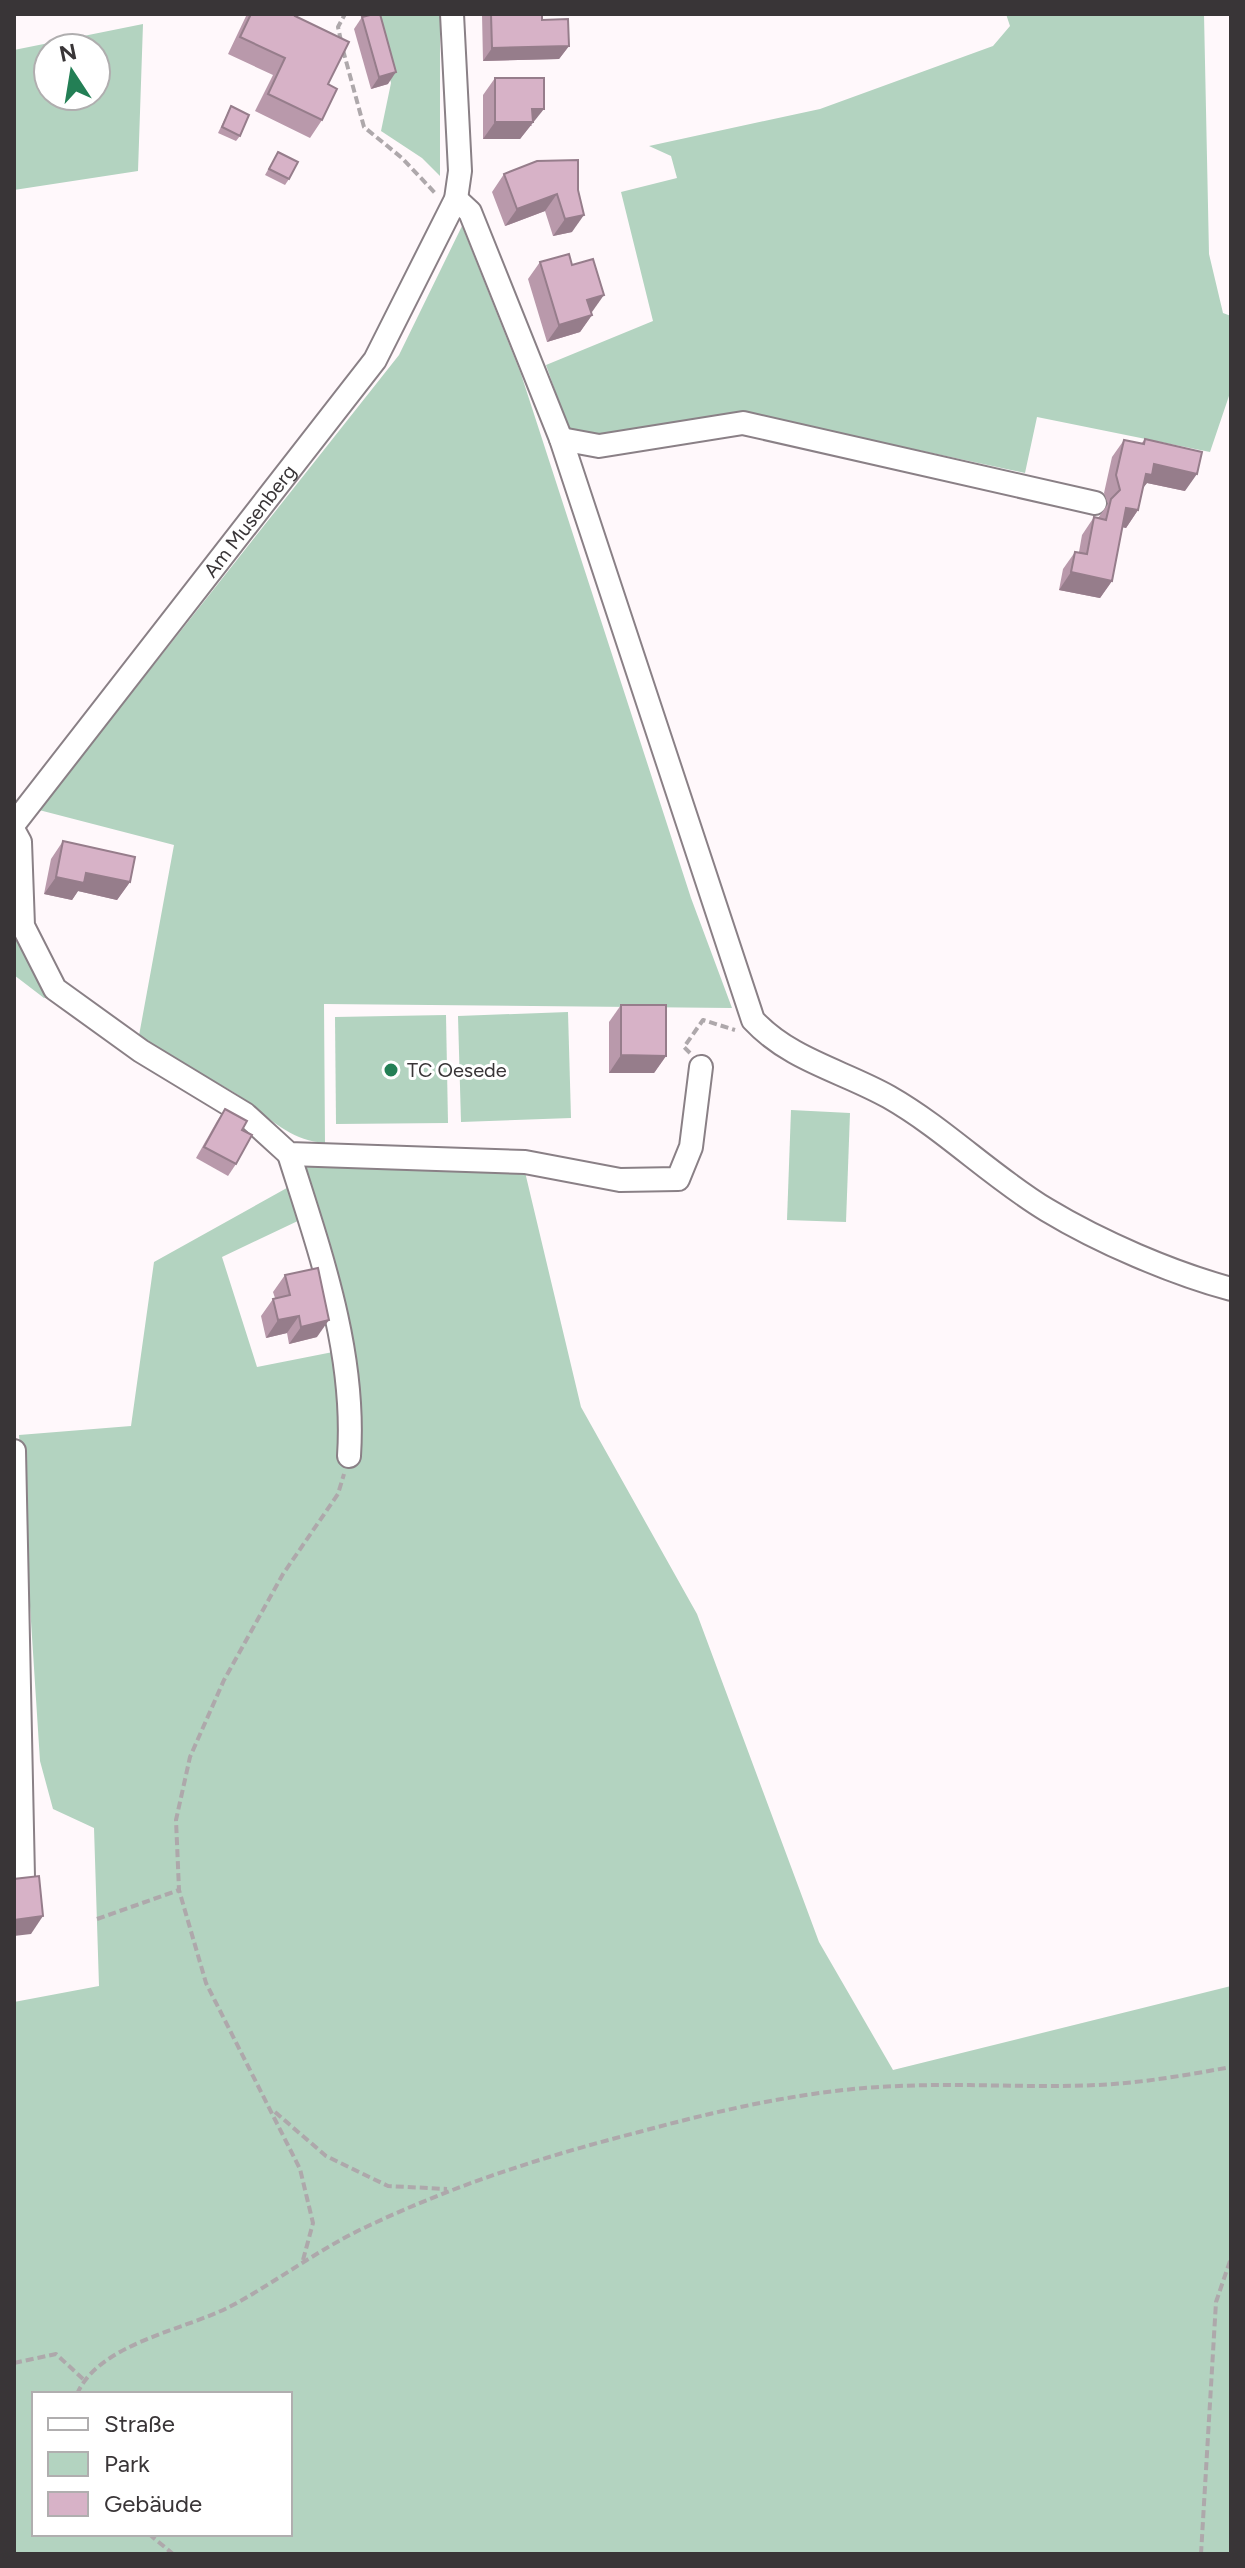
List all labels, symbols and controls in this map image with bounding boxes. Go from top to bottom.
north arrow [32,32,112,112]
text: N [57,38,79,68]
street label: Am Musenberg [199,460,301,582]
place label: TC Oesede [407,1058,507,1082]
marker: TC Oesede [382,1061,400,1079]
legend [32,2392,292,2536]
text: Straße [104,2409,175,2438]
text: Park [104,2449,150,2478]
text: Gebäude [104,2489,202,2518]

